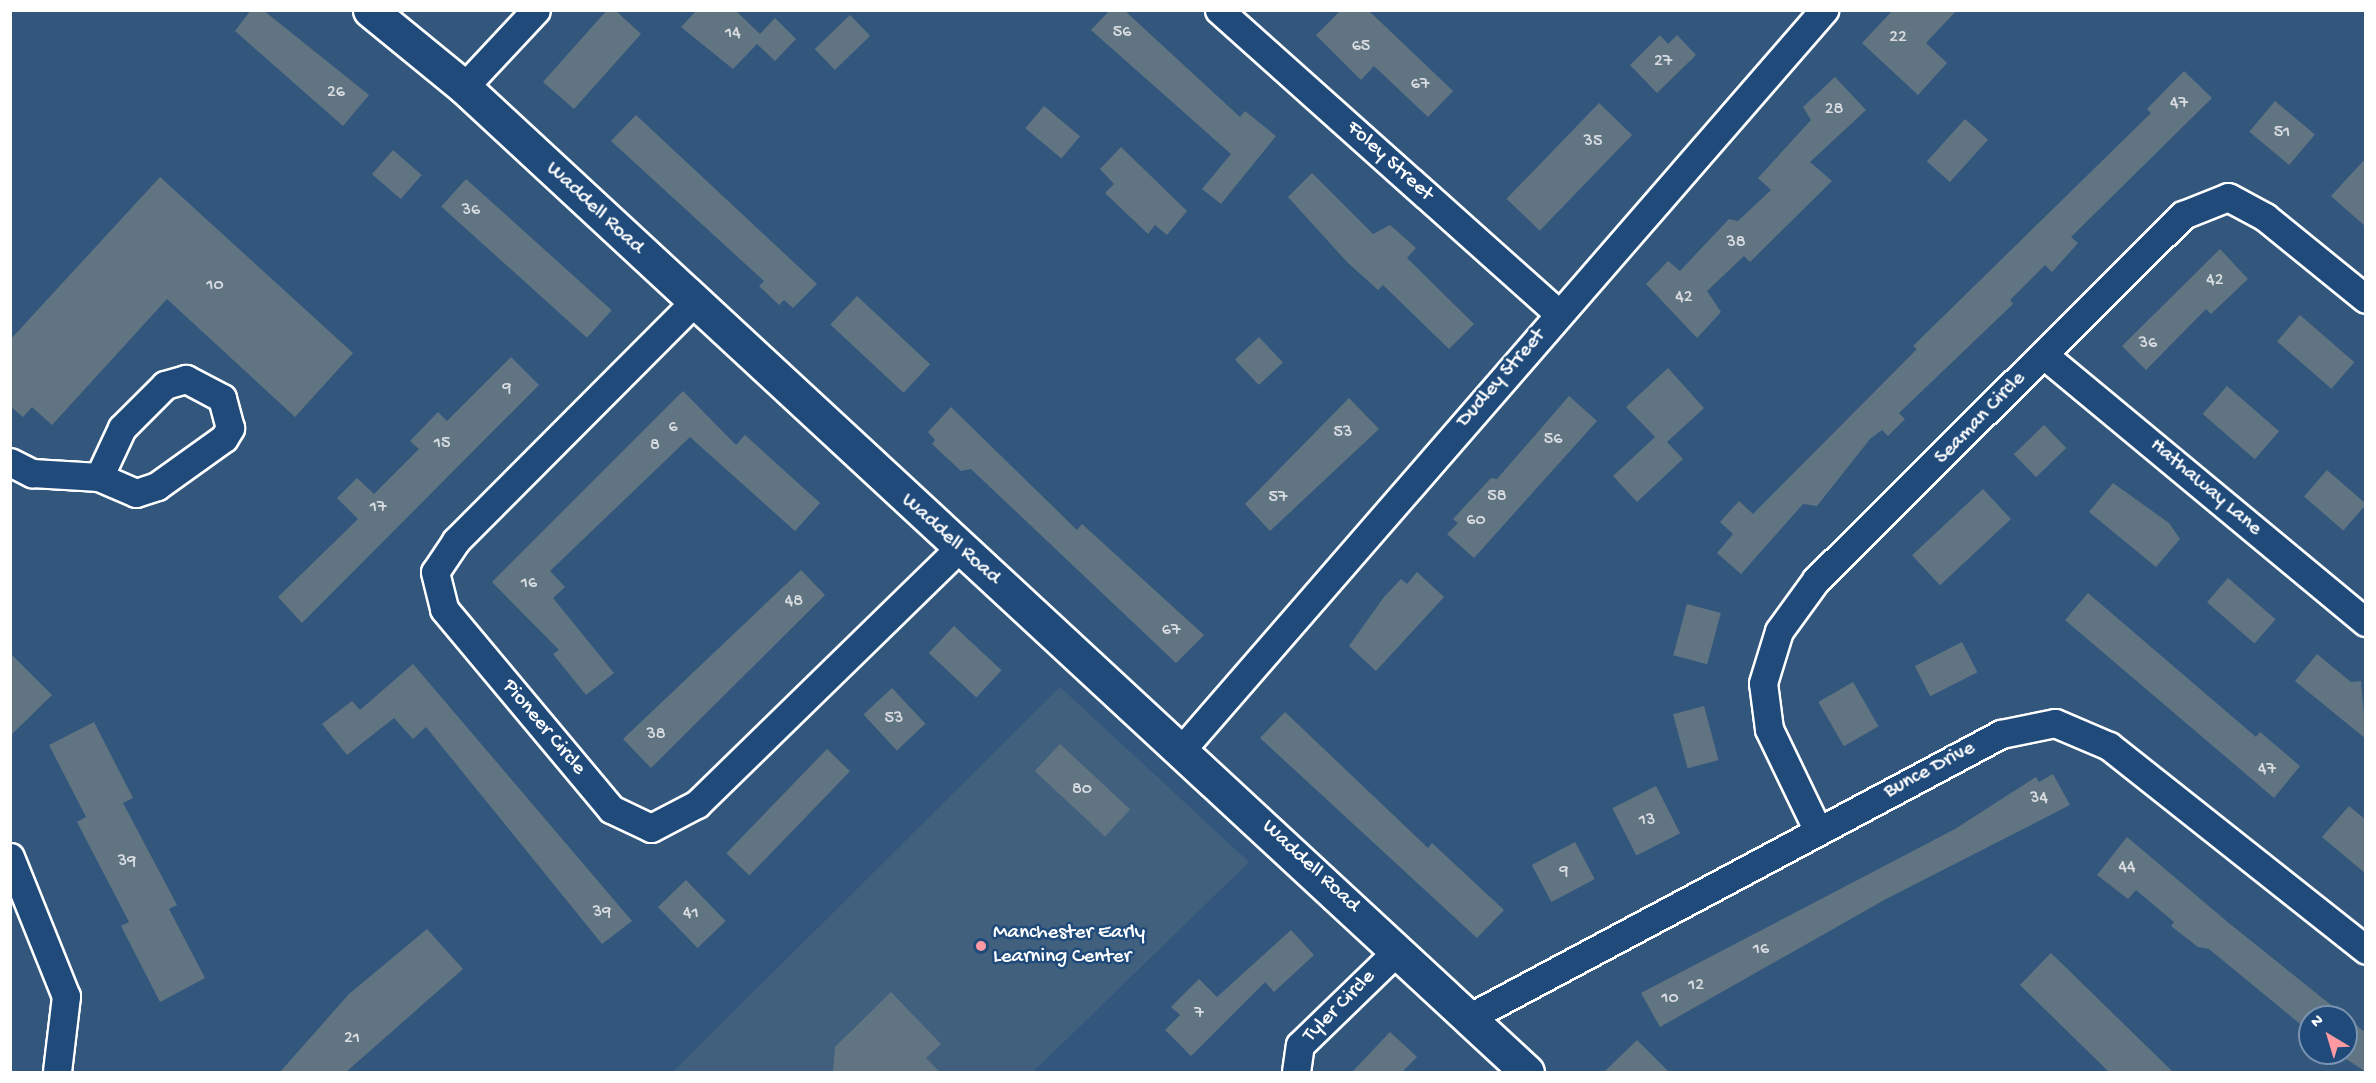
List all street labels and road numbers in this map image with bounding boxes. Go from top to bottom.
street label: Foley Street [1340,116,1438,208]
street label: Waddell Road [540,157,648,261]
street label: Dudley Street [1452,324,1552,434]
street label: Seaman Circle [1930,367,2032,471]
street label: Hathaway Lane [2144,434,2266,542]
street label: Waddell Road [895,489,1005,591]
street label: Pioneer Circle [496,675,590,781]
street label: Bunce Drive [1880,737,1980,805]
street label: Waddell Road [1256,815,1364,919]
street label: Tyler Circle [1298,965,1382,1049]

